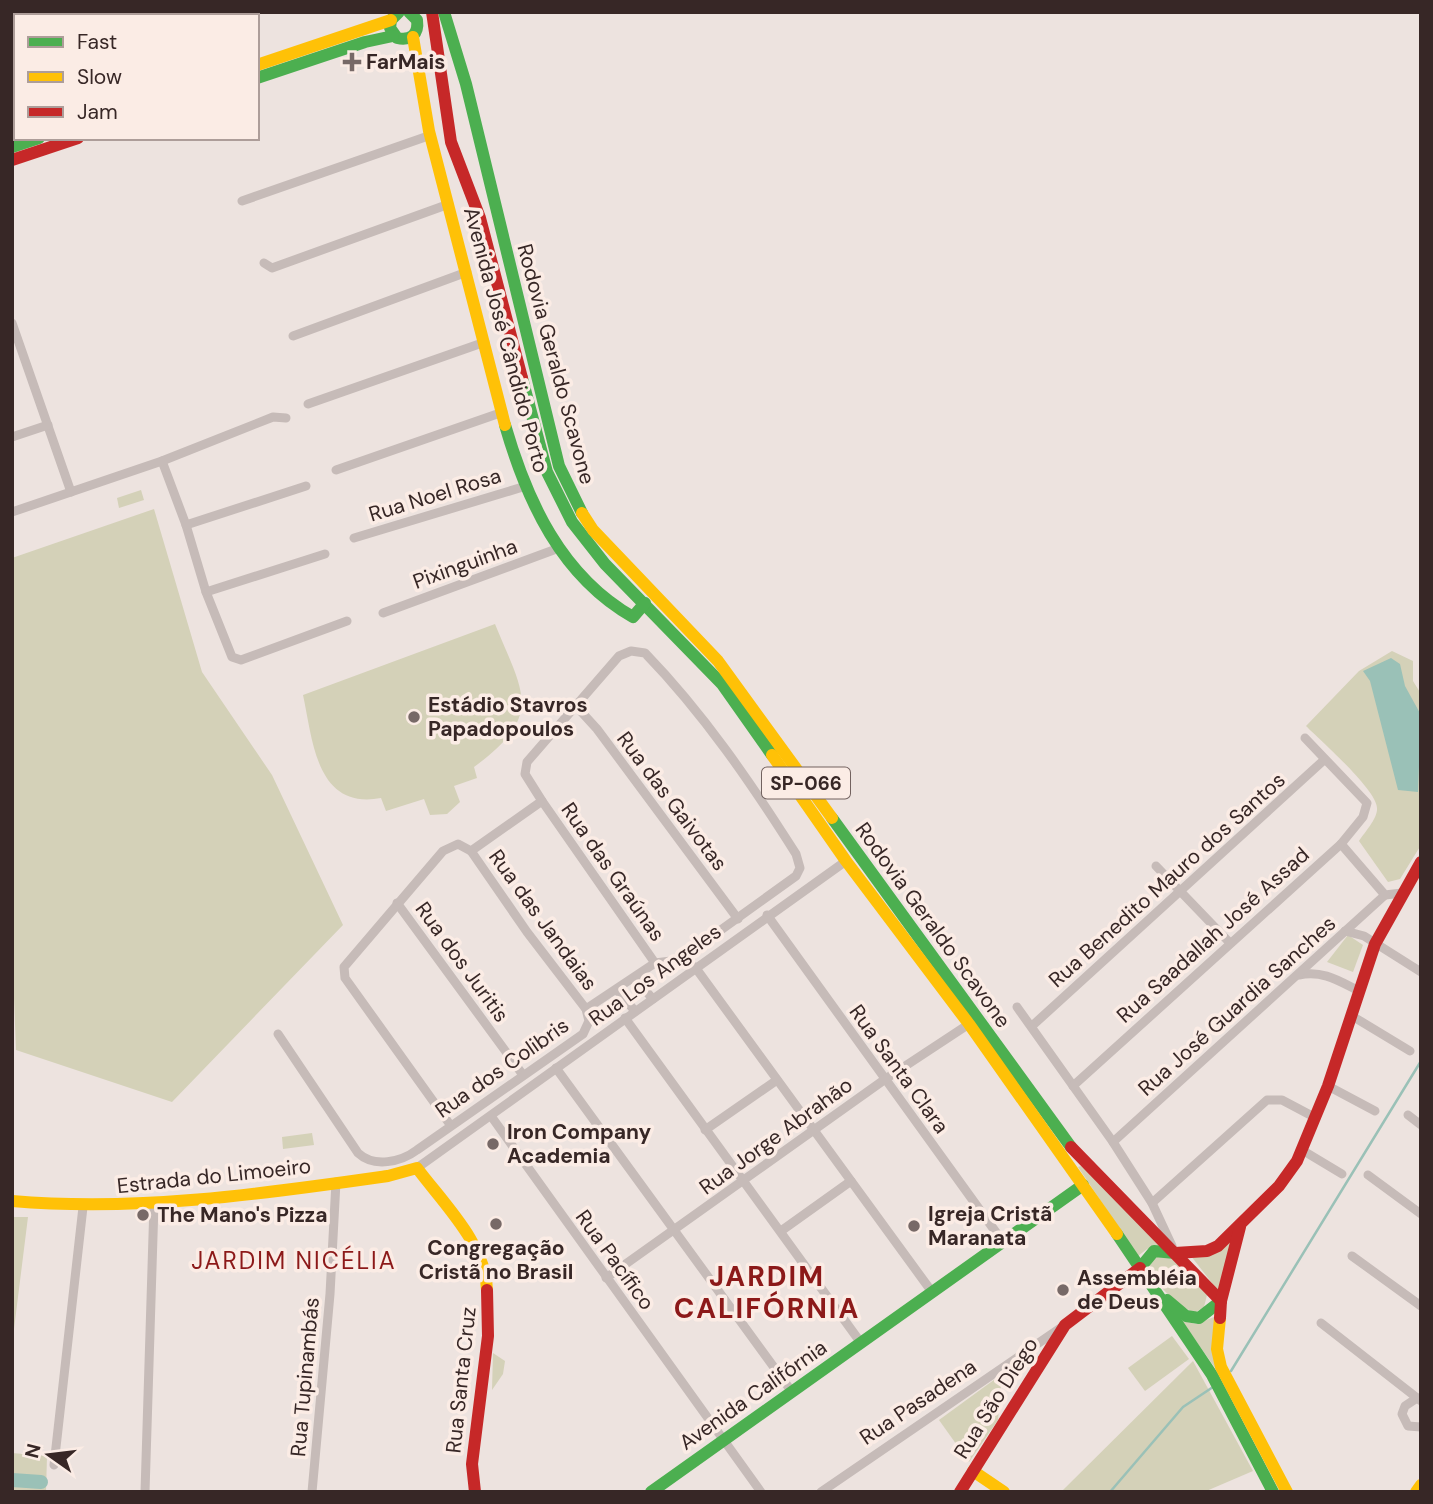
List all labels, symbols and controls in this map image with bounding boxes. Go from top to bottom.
legend [14,14,259,140]
text: Fast [77,28,117,56]
place label: FarMais [366,48,446,76]
marker: FarMais [344,54,360,70]
text: Slow [77,63,122,91]
text: Jam [77,98,118,126]
street label: Avenida José Cândido Porto [457,204,555,476]
street label: Rodovia Geraldo Scavone [510,241,602,487]
street label: Rua Noel Rosa [365,462,505,528]
street label: Pixinguinha [409,532,521,596]
place label: Estádio Stavros Papadopoulos [428,691,588,743]
marker: Estádio Stavros Papadopoulos [406,709,422,725]
street label: Rua das Gaivotas [610,726,734,876]
street label: Rua Benedito Mauro dos Santos [1043,766,1291,994]
road number: SP-066 [762,768,850,798]
street label: Rua das Graúnas [555,797,671,947]
street label: Rodovia Geraldo Scavone [849,817,1017,1033]
street label: Rua Saadallah José Assad [1111,841,1315,1029]
street label: Rua das Jandaias [482,844,604,996]
street label: Rua dos Juritis [409,896,515,1028]
street label: Rua José Guardia Sanches [1132,910,1342,1102]
street label: Rua Los Angeles [583,918,727,1032]
street label: Rua Santa Clara [843,999,955,1139]
street label: Rua dos Colibris [430,1012,574,1124]
street label: Rua Jorge Abrahão [694,1071,858,1201]
place label: Iron Company Academia [507,1118,652,1170]
marker: Iron Company Academia [485,1136,501,1152]
street label: Estrada do Limoeiro [116,1152,312,1200]
place label: Igreja Cristã Maranata [928,1200,1052,1252]
place label: The Mano's Pizza [157,1201,327,1229]
street label: Rua Pacífico [569,1204,661,1316]
marker: The Mano's Pizza [135,1207,151,1223]
marker: Congregação Cristã no Brasil [488,1216,504,1232]
marker: Igreja Cristã Maranata [906,1218,922,1234]
place label: Congregação Cristã no Brasil [419,1234,573,1286]
district label: JARDIM NICÉLIA [191,1245,397,1276]
district label: JARDIM CALIFÓRNIA [674,1258,860,1327]
place label: Assembléia de Deus [1077,1264,1197,1316]
marker: Assembléia de Deus [1055,1282,1071,1298]
street label: Rua Tupinambás [284,1296,326,1458]
street label: Rua Santa Cruz [439,1305,483,1455]
street label: Rua São Diego [947,1332,1045,1464]
street label: Avenida Califórnia [674,1334,832,1456]
street label: Rua Pasadena [854,1353,982,1451]
north arrow [14,1420,84,1490]
text: N [19,1441,47,1461]

